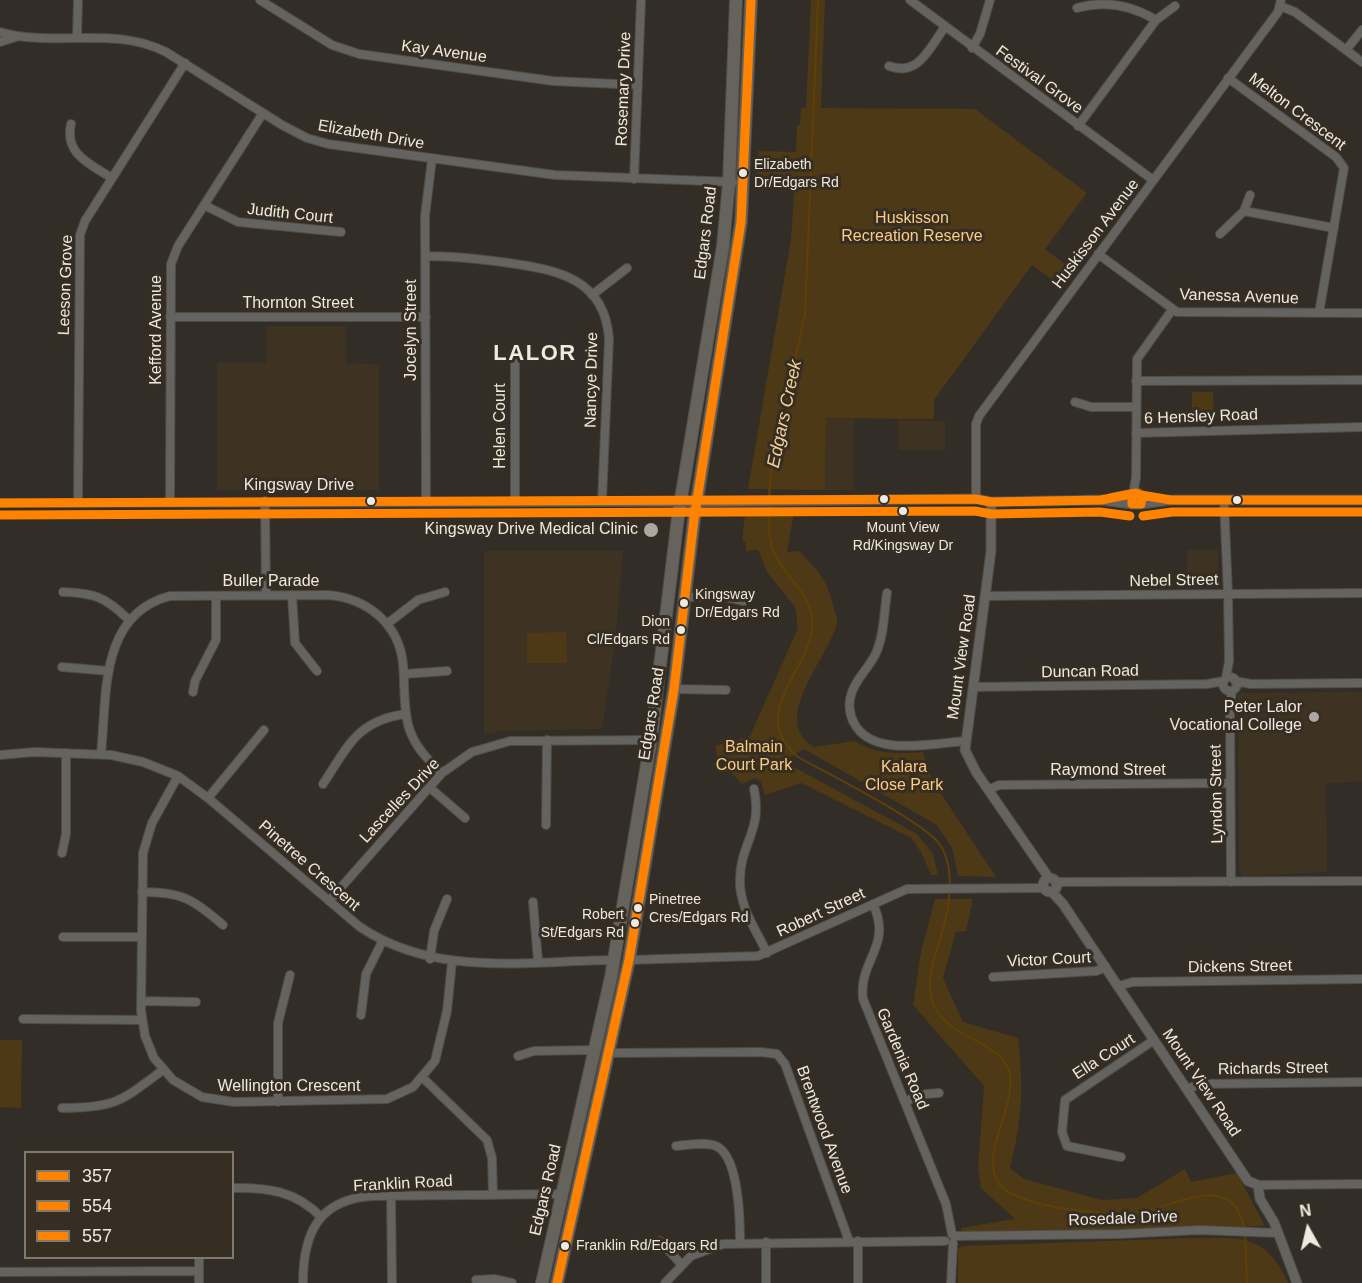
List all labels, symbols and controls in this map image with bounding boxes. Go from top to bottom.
street label: Rosemary Drive [612,31,636,147]
street label: Kay Avenue [400,37,488,67]
street label: Festival Grove [992,42,1086,118]
street label: Melton Crescent [1245,69,1349,155]
street label: Elizabeth Drive [316,116,426,154]
place label: Elizabeth Dr/Edgars Rd [754,157,839,190]
marker: Elizabeth Dr/Edgars Rd [737,167,749,179]
street label: Huskisson Avenue [1049,175,1143,293]
street label: Edgars Road [691,185,721,281]
street label: Judith Court [246,200,334,228]
park label: Huskisson Recreation Reserve [841,209,983,247]
street label: Leeson Grove [55,234,77,336]
street label: Kefford Avenue [147,275,167,385]
street label: Jocelyn Street [402,279,422,381]
street label: Vanessa Avenue [1179,285,1299,309]
street label: Thornton Street [242,294,354,314]
street label: Nancye Drive [582,332,602,428]
district label: LALOR [493,341,577,367]
water label: Edgars Creek [763,358,807,470]
street label: Helen Court [491,383,511,469]
street label: 6 Hensley Road [1144,405,1258,429]
street label: Kingsway Drive [244,476,354,496]
unlabelled marker [878,493,890,505]
unlabelled marker [1231,494,1243,506]
unlabelled marker [365,495,377,507]
marker: Mount View Rd/Kingsway Dr [897,505,909,517]
place label: Kingsway Drive Medical Clinic [425,520,638,540]
place label: Mount View Rd/Kingsway Dr [853,520,953,552]
marker: Kingsway Drive Medical Clinic [642,521,660,539]
street label: Nebel Street [1129,571,1219,591]
street label: Buller Parade [223,572,319,592]
place label: Kingsway Dr/Edgars Rd [695,587,780,620]
street label: Mount View Road [944,593,980,721]
marker: Kingsway Dr/Edgars Rd [678,597,690,609]
place label: Dion Cl/Edgars Rd [587,614,670,646]
marker: Dion Cl/Edgars Rd [675,624,687,636]
street label: Duncan Road [1041,662,1139,682]
street label: Edgars Road [635,666,669,762]
place label: Peter Lalor Vocational College [1169,698,1302,736]
marker: Peter Lalor Vocational College [1307,710,1321,724]
park label: Balmain Court Park [716,738,792,776]
street label: Lyndon Street [1207,744,1227,844]
street label: Lascelles Drive [356,755,444,847]
park label: Kalara Close Park [865,758,943,796]
street label: Raymond Street [1050,761,1166,781]
street label: Pinetree Crescent [254,817,364,915]
street label: Robert Street [774,884,868,942]
place label: Pinetree Cres/Edgars Rd [649,892,749,924]
marker: Pinetree Cres/Edgars Rd [632,902,644,914]
place label: Robert St/Edgars Rd [541,907,624,940]
marker: Robert St/Edgars Rd [629,917,641,929]
street label: Victor Court [1006,948,1092,972]
street label: Dickens Street [1188,956,1292,978]
street label: Gardenia Road [872,1005,932,1113]
street label: Mount View Road [1158,1025,1244,1141]
street label: Ella Court [1069,1030,1139,1084]
street label: Richards Street [1218,1058,1328,1080]
street label: Brentwood Avenue [792,1063,856,1197]
street label: Wellington Crescent [218,1077,360,1097]
street label: Edgars Road [526,1142,566,1238]
legend [24,1151,234,1259]
text: 357 [82,1166,112,1186]
street label: Franklin Road [353,1172,453,1196]
text: 554 [82,1196,112,1216]
north arrow [1278,1199,1338,1259]
text: N [1299,1201,1312,1220]
street label: Rosedale Drive [1068,1207,1178,1231]
text: 557 [82,1226,112,1246]
place label: Franklin Rd/Edgars Rd [576,1238,718,1254]
marker: Franklin Rd/Edgars Rd [559,1240,571,1252]

